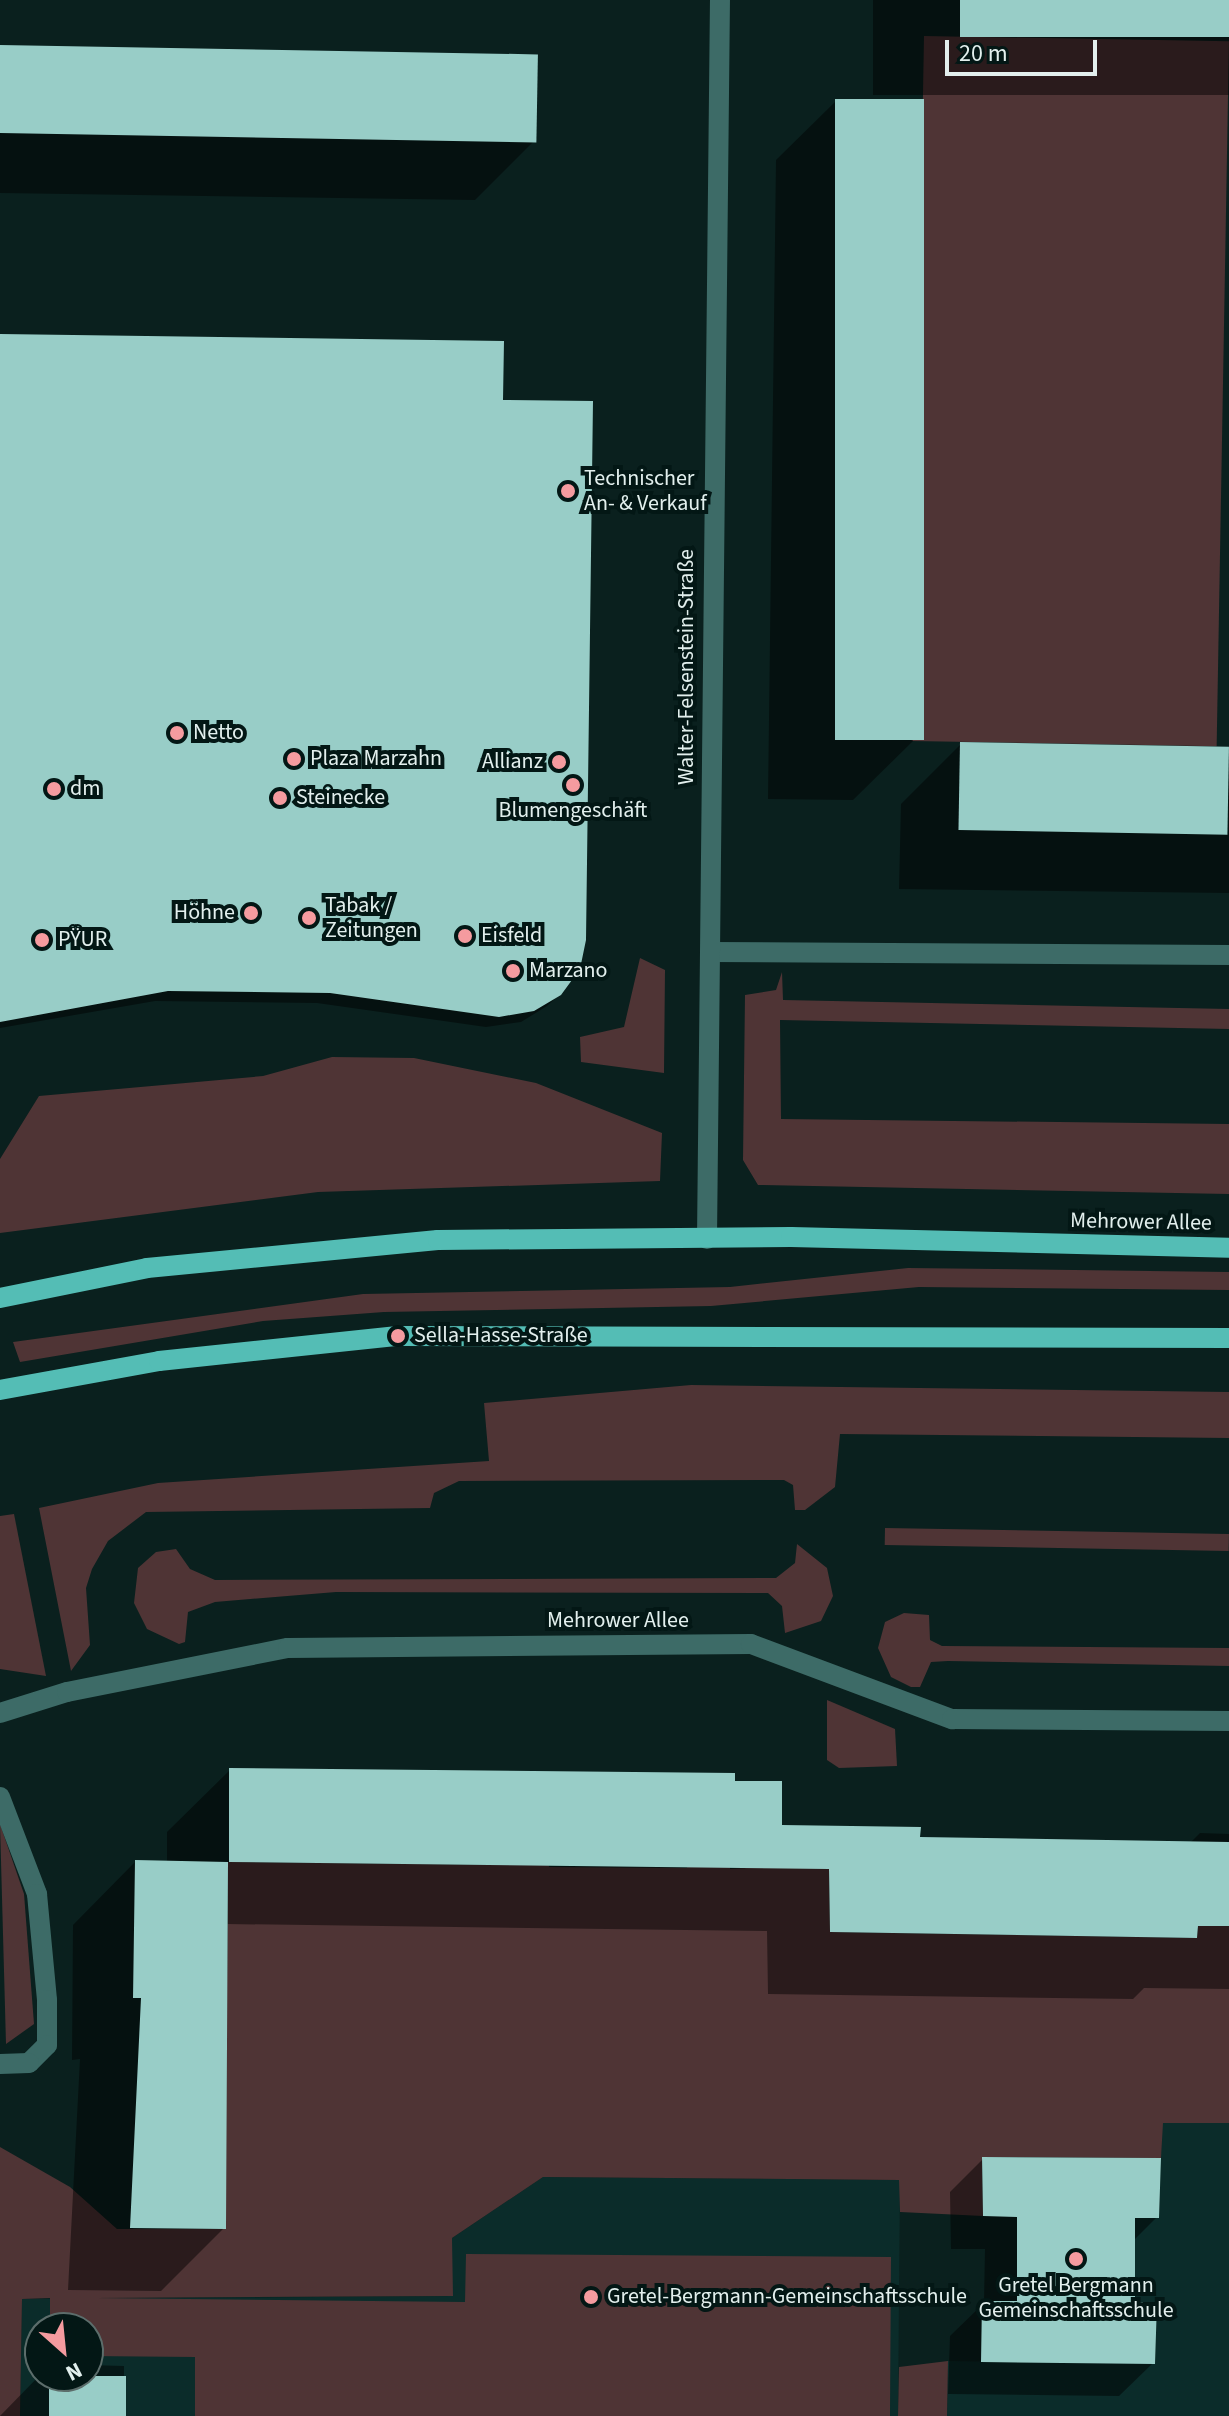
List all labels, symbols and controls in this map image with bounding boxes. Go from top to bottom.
scale bar [949,24,1101,74]
text: 20 m [959,36,1008,71]
place label: Technischer An- & Verkauf [584,465,707,516]
marker: Technischer An- & Verkauf [559,482,577,500]
street label: Walter-Felsenstein-Straße [674,549,700,785]
place label: Netto [193,720,244,746]
marker: Netto [168,724,186,742]
place label: Plaza Marzahn [310,746,442,772]
place label: Allianz [482,749,543,775]
marker: Plaza Marzahn [285,750,303,768]
marker: Allianz [550,753,568,771]
place label: dm [70,776,100,802]
marker: Blumengeschäft [564,776,582,794]
marker: dm [45,780,63,798]
place label: Steinecke [296,785,385,811]
marker: Steinecke [271,789,289,807]
place label: Blumengeschäft [499,798,647,824]
place label: Tabak / Zeitungen [325,892,418,944]
place label: Höhne [174,900,235,926]
marker: Höhne [242,904,260,922]
marker: Tabak / Zeitungen [300,909,318,927]
place label: Eisfeld [481,923,542,949]
place label: PŸUR [58,927,107,953]
marker: Eisfeld [456,927,474,945]
marker: PŸUR [33,931,51,949]
place label: Marzano [529,958,608,984]
marker: Marzano [504,962,522,980]
street label: Mehrower Allee [1070,1208,1212,1236]
place label: Sella-Hasse-Straße [414,1323,588,1349]
marker: Sella-Hasse-Straße [389,1327,407,1345]
street label: Mehrower Allee [547,1608,689,1634]
marker: Gretel Bergmann Gemeinschaftsschule [1067,2250,1085,2268]
place label: Gretel Bergmann Gemeinschaftsschule [978,2272,1174,2324]
place label: Gretel-Bergmann-Gemeinschaftsschule [607,2284,967,2310]
marker: Gretel-Bergmann-Gemeinschaftsschule [582,2288,600,2306]
north arrow [24,2312,104,2392]
text: N [60,2354,88,2389]

